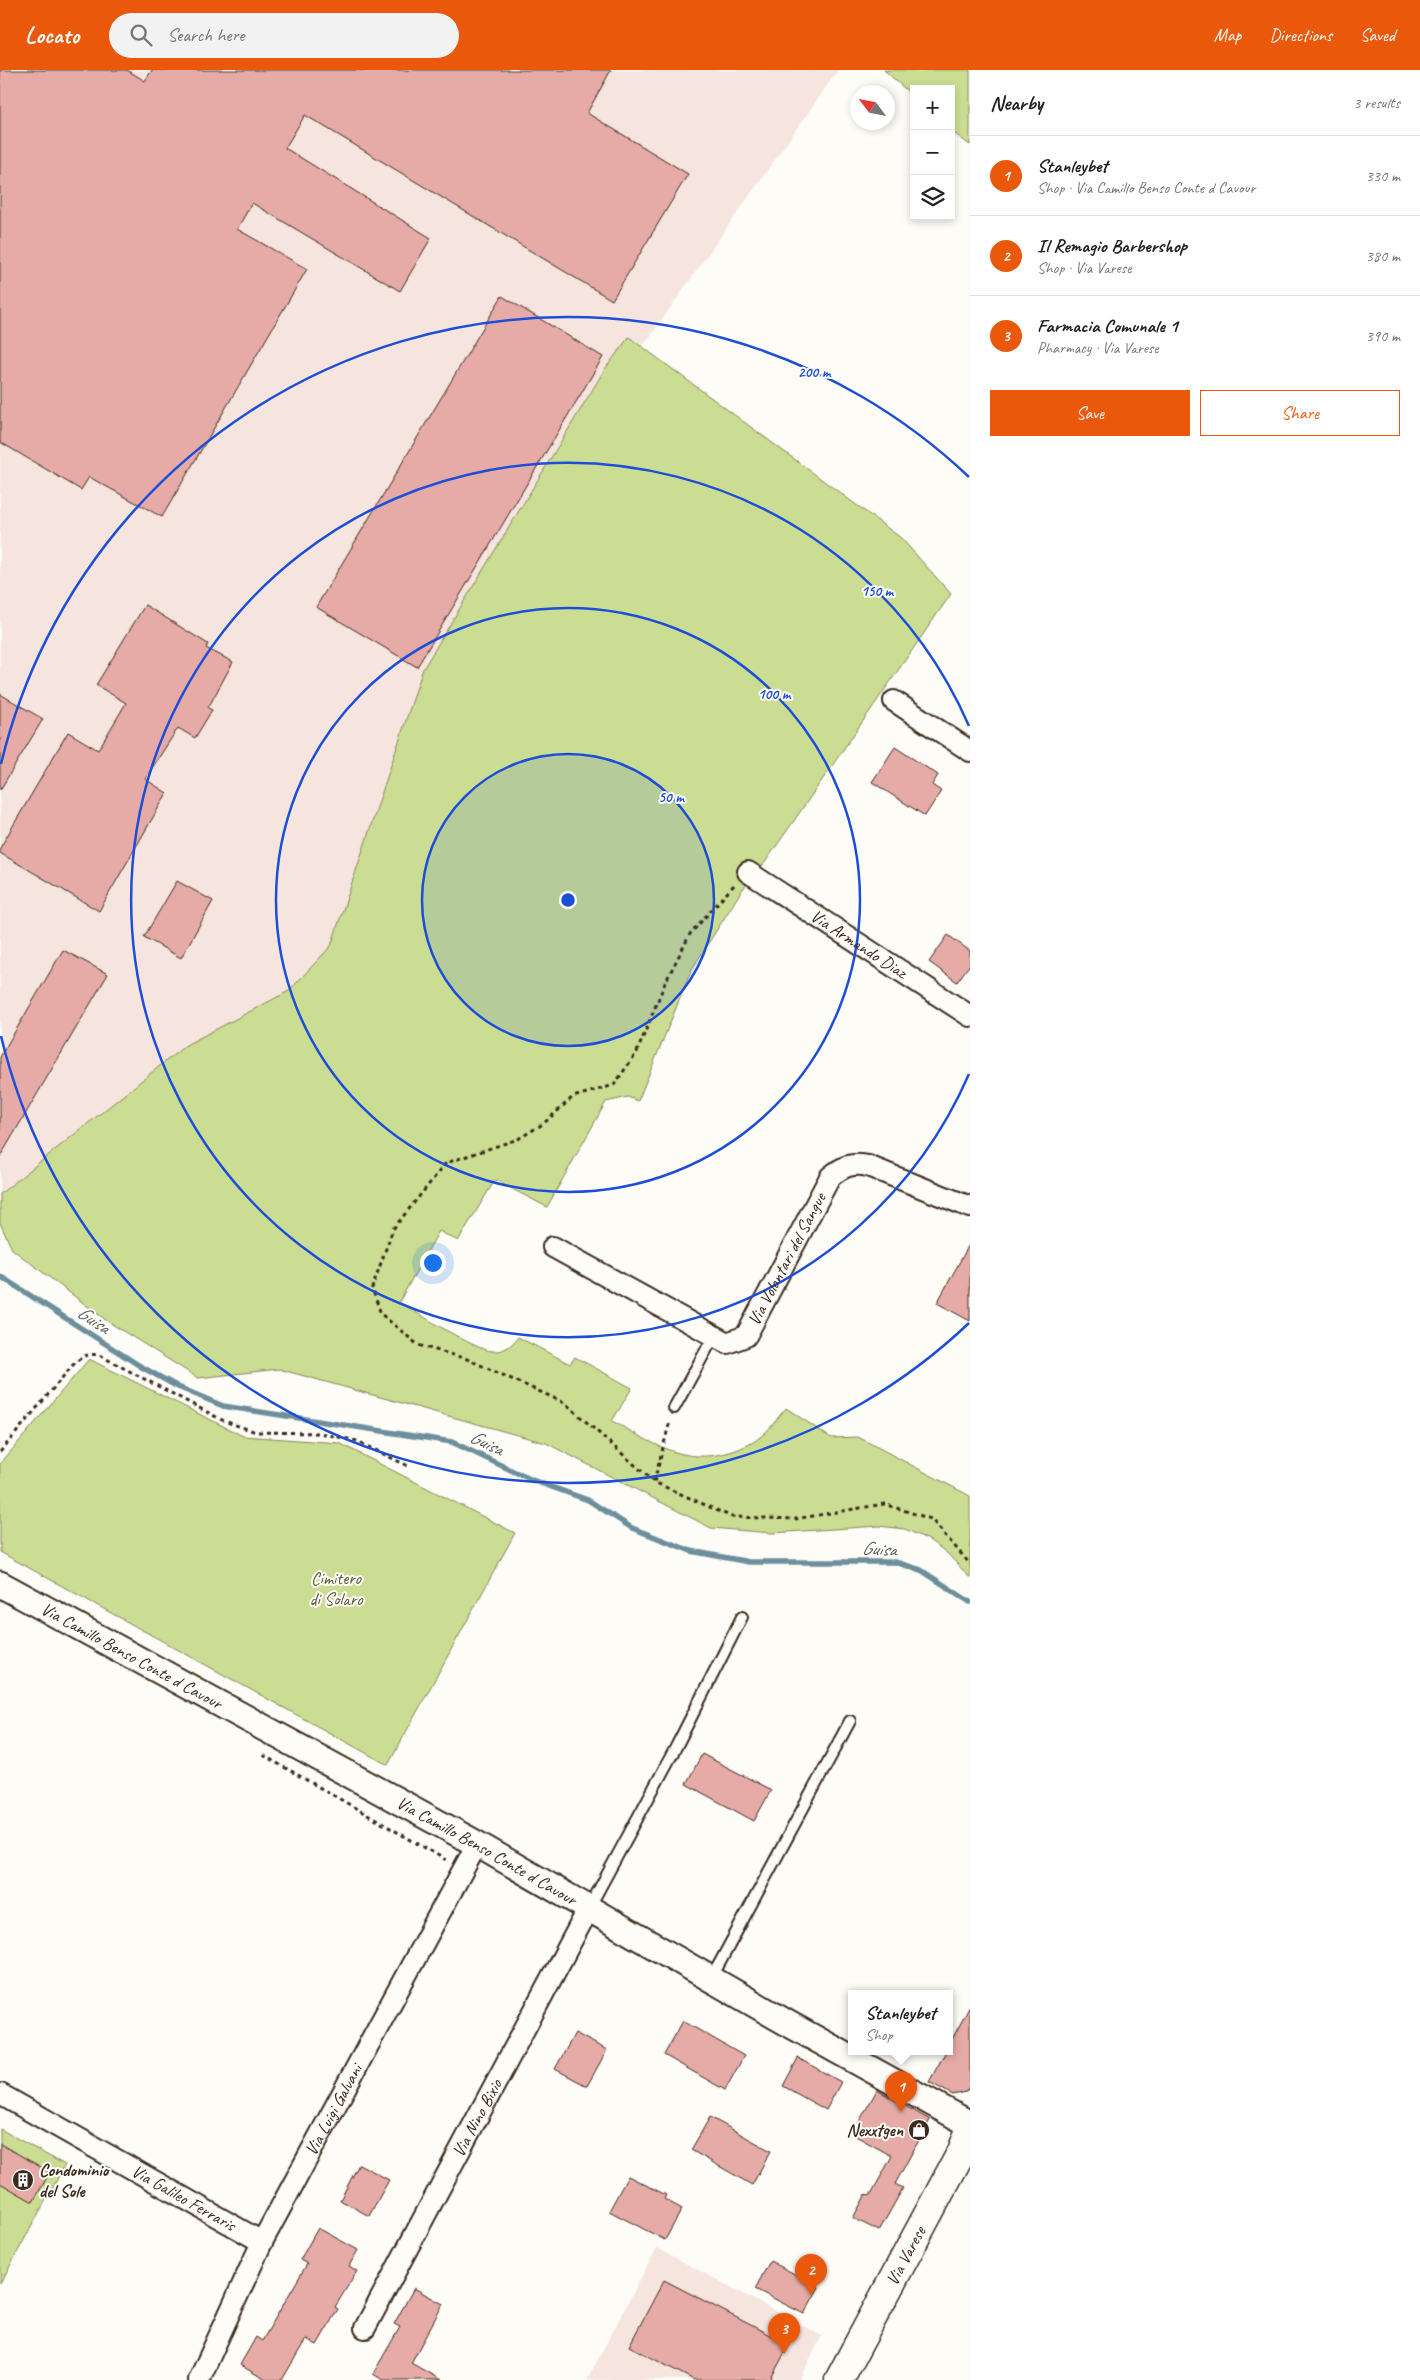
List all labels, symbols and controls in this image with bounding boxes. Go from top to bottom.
search box [109,13,459,58]
text: Locato [25,20,79,50]
icon: search [127,21,155,49]
text: Search here [167,23,245,47]
text: Map [1214,24,1241,46]
text: Directions [1269,24,1332,46]
text: Saved [1360,24,1395,46]
north arrow [850,85,895,130]
map controls [910,85,955,220]
button: + [910,85,955,130]
text: Nearby [990,90,1043,116]
text: 3 results [1353,93,1400,113]
button: − [910,130,955,175]
text: Stanleybet [1037,154,1108,178]
text: 1 [1002,166,1010,186]
text: 330 m [1366,166,1400,186]
button: layers [910,175,955,220]
text: Shop · Via Camillo Benso Conte d Cavour [1037,178,1255,198]
text: Il Remagio Barbershop [1037,234,1187,258]
text: 2 [1002,246,1010,266]
text: 380 m [1366,246,1400,266]
text: Shop · Via Varese [1037,258,1131,278]
text: Farmacia Comunale 1 [1037,314,1178,338]
text: 3 [1002,326,1010,346]
text: 390 m [1366,326,1400,346]
text: Pharmacy · Via Varese [1037,338,1159,358]
text: 200 m [798,363,832,382]
button: Save [990,390,1190,436]
button: Share [1200,390,1400,436]
text: 150 m [861,582,895,601]
text: 100 m [758,685,792,704]
text: 50 m [658,788,685,807]
centre of rings [559,891,577,909]
street label: Via Armando Diaz [806,905,913,984]
street label: Via Volontari del Sangue [743,1188,831,1329]
your location [420,1250,446,1276]
water label: Guisa [73,1300,116,1340]
water label: Guisa [466,1425,509,1462]
water label: Guisa [861,1536,899,1562]
park label: Cimitero di Solaro [309,1567,364,1610]
street label: Via Camillo Benso Conte d Cavour [37,1598,228,1715]
street label: Via Camillo Benso Conte d Cavour [393,1791,583,1911]
popup [848,1990,953,2055]
text: Stanleybet [865,2001,936,2025]
text: Shop [865,2025,892,2045]
street label: Via Luigi Galvani [300,2058,368,2159]
pin: 1 [885,2071,917,2112]
street label: Via Nino Bixio [447,2074,507,2161]
shop icon: Nexxtgen [907,2118,931,2142]
place label: Nexxtgen [847,2119,904,2141]
place label: Condominio del Sole [39,2159,110,2202]
street label: Via Galileo Ferraris [128,2160,241,2237]
building icon: Condominio del Sole [11,2168,35,2192]
street label: Via Varese [881,2222,931,2289]
pin: 2 [795,2254,827,2295]
pin: 3 [768,2313,800,2354]

